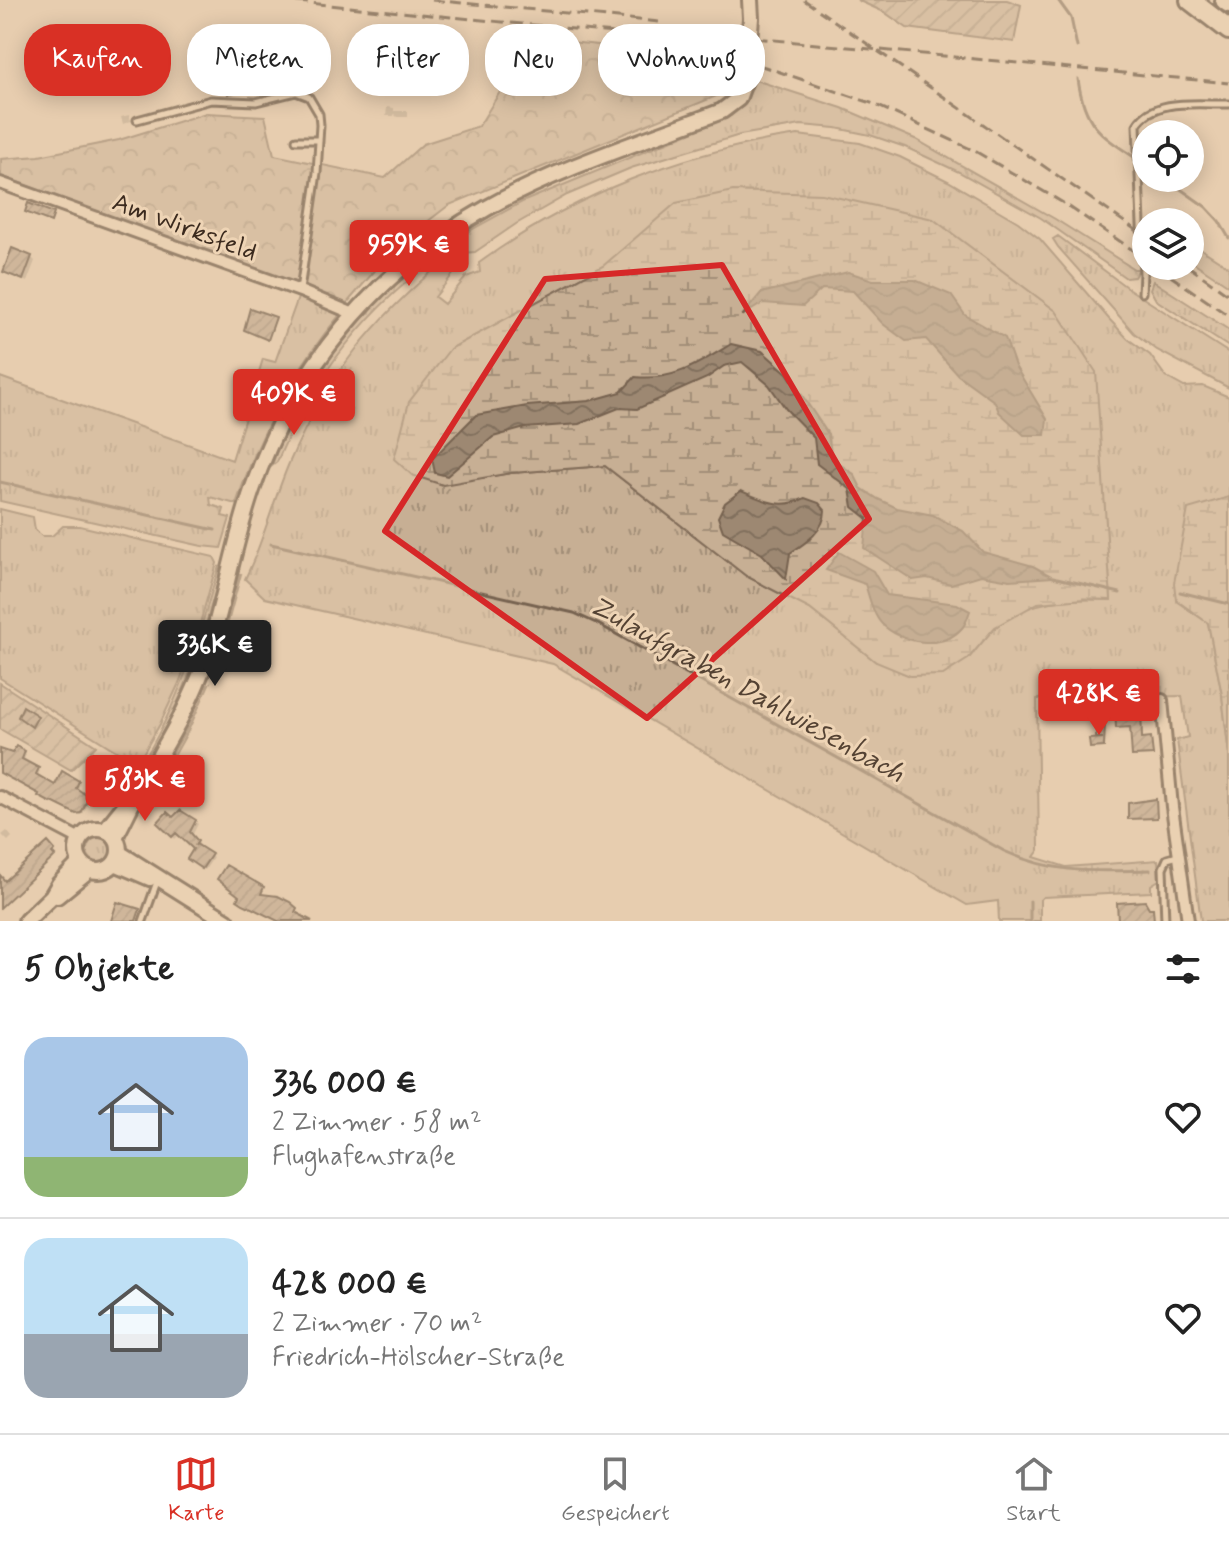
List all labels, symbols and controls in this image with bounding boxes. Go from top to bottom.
chip: Kaufen [24,24,171,96]
chip: Mieten [187,24,331,96]
chip: Filter [347,24,469,96]
chip: Neu [485,24,582,96]
chip: Wohnung [598,24,765,96]
map controls [1132,120,1204,280]
button: locate [1132,120,1204,192]
street label: Am Wirksfeld [107,186,261,270]
button: layers [1132,208,1204,280]
pin: 959K € [344,220,474,288]
text: 959K € [368,229,450,263]
pin: 409K € [229,369,359,437]
text: 409K € [251,378,337,412]
water label: Zulaufgraben Dahlwiesenbach [583,588,911,792]
pin: 336K € [150,620,280,688]
text: 336K € [176,629,254,663]
pin: 428K € [1034,669,1164,737]
text: 428K € [1056,678,1142,712]
pin: 583K € [80,755,210,823]
text: 583K € [104,764,186,798]
text: 5 Objekte [24,947,174,992]
icon: filters [1161,947,1205,991]
text: 336 000 € [272,1061,417,1106]
icon: home [88,1069,184,1165]
icon: heart [1161,1095,1205,1139]
text: 2 Zimmer · 58 m² [272,1106,481,1140]
text: Flughafenstraße [272,1140,456,1174]
text: 428 000 € [272,1262,428,1307]
icon: home [88,1270,184,1366]
icon: heart [1161,1296,1205,1340]
text: 2 Zimmer · 70 m² [272,1307,482,1341]
text: Friedrich-Hölscher-Straße [272,1341,565,1375]
tab: Karte [168,1452,224,1528]
tab: Gespeichert [561,1452,670,1528]
tab: Start [1006,1452,1061,1528]

